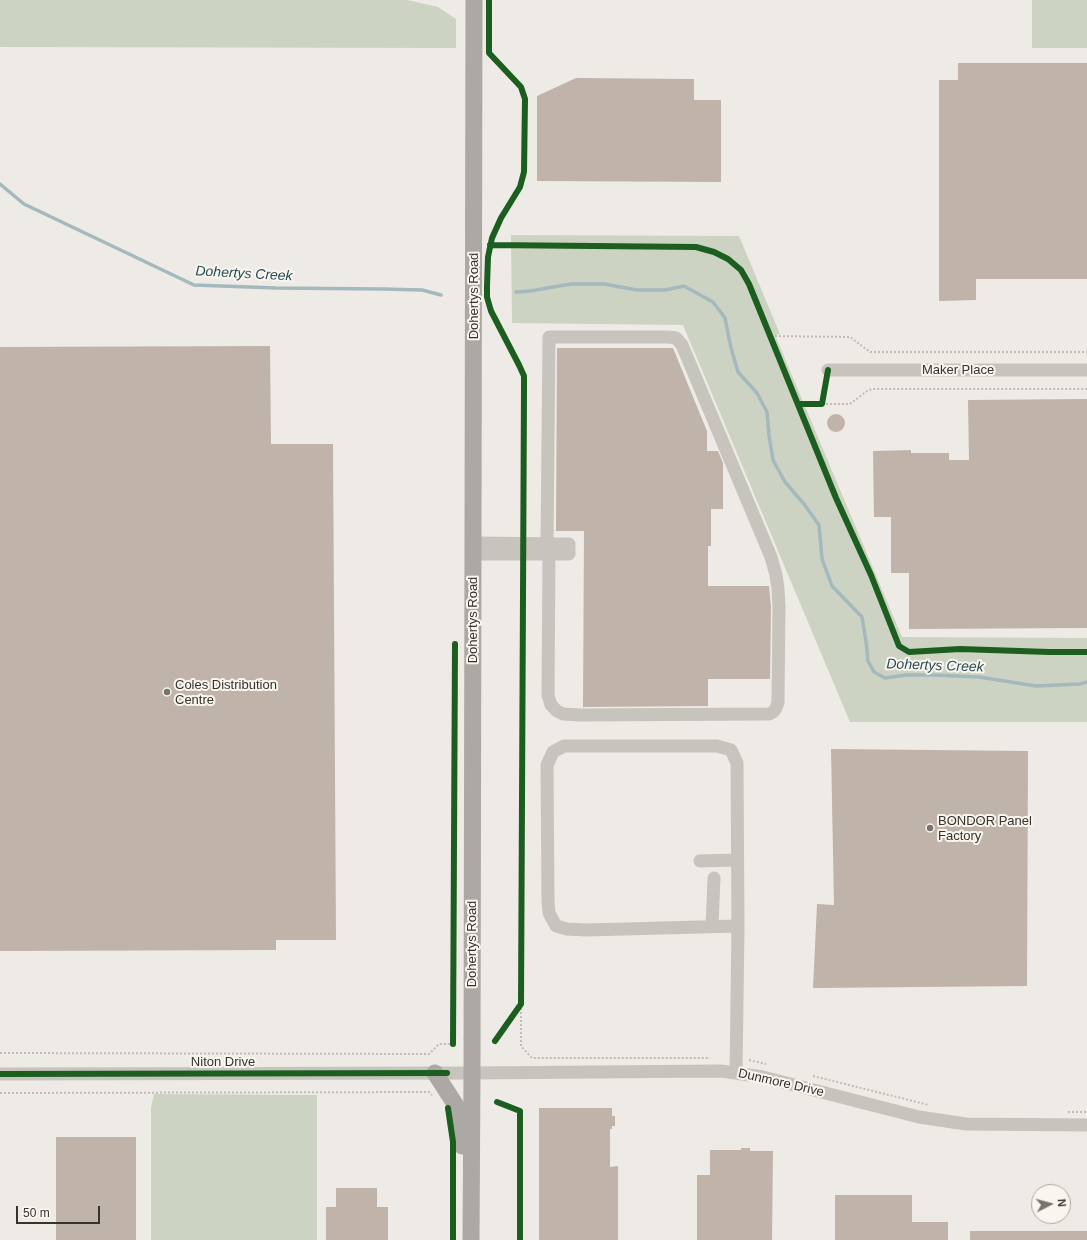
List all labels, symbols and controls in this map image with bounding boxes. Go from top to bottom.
street label: Dohertys Road [466,253,482,339]
water label: Dohertys Creek [195,263,293,285]
street label: Maker Place [922,362,994,378]
street label: Dohertys Road [465,577,481,663]
water label: Dohertys Creek [886,656,984,676]
place label: Coles Distribution Centre [175,677,277,708]
marker: Coles Distribution Centre [162,687,172,697]
place label: BONDOR Panel Factory [938,813,1032,844]
marker: BONDOR Panel Factory [925,823,935,833]
street label: Dohertys Road [464,901,480,987]
street label: Niton Drive [191,1054,255,1070]
street label: Dunmore Drive [737,1066,825,1100]
north arrow [1031,1184,1071,1224]
scale bar [18,1198,102,1224]
text: N [1056,1198,1068,1207]
text: 50 m [23,1206,50,1220]

